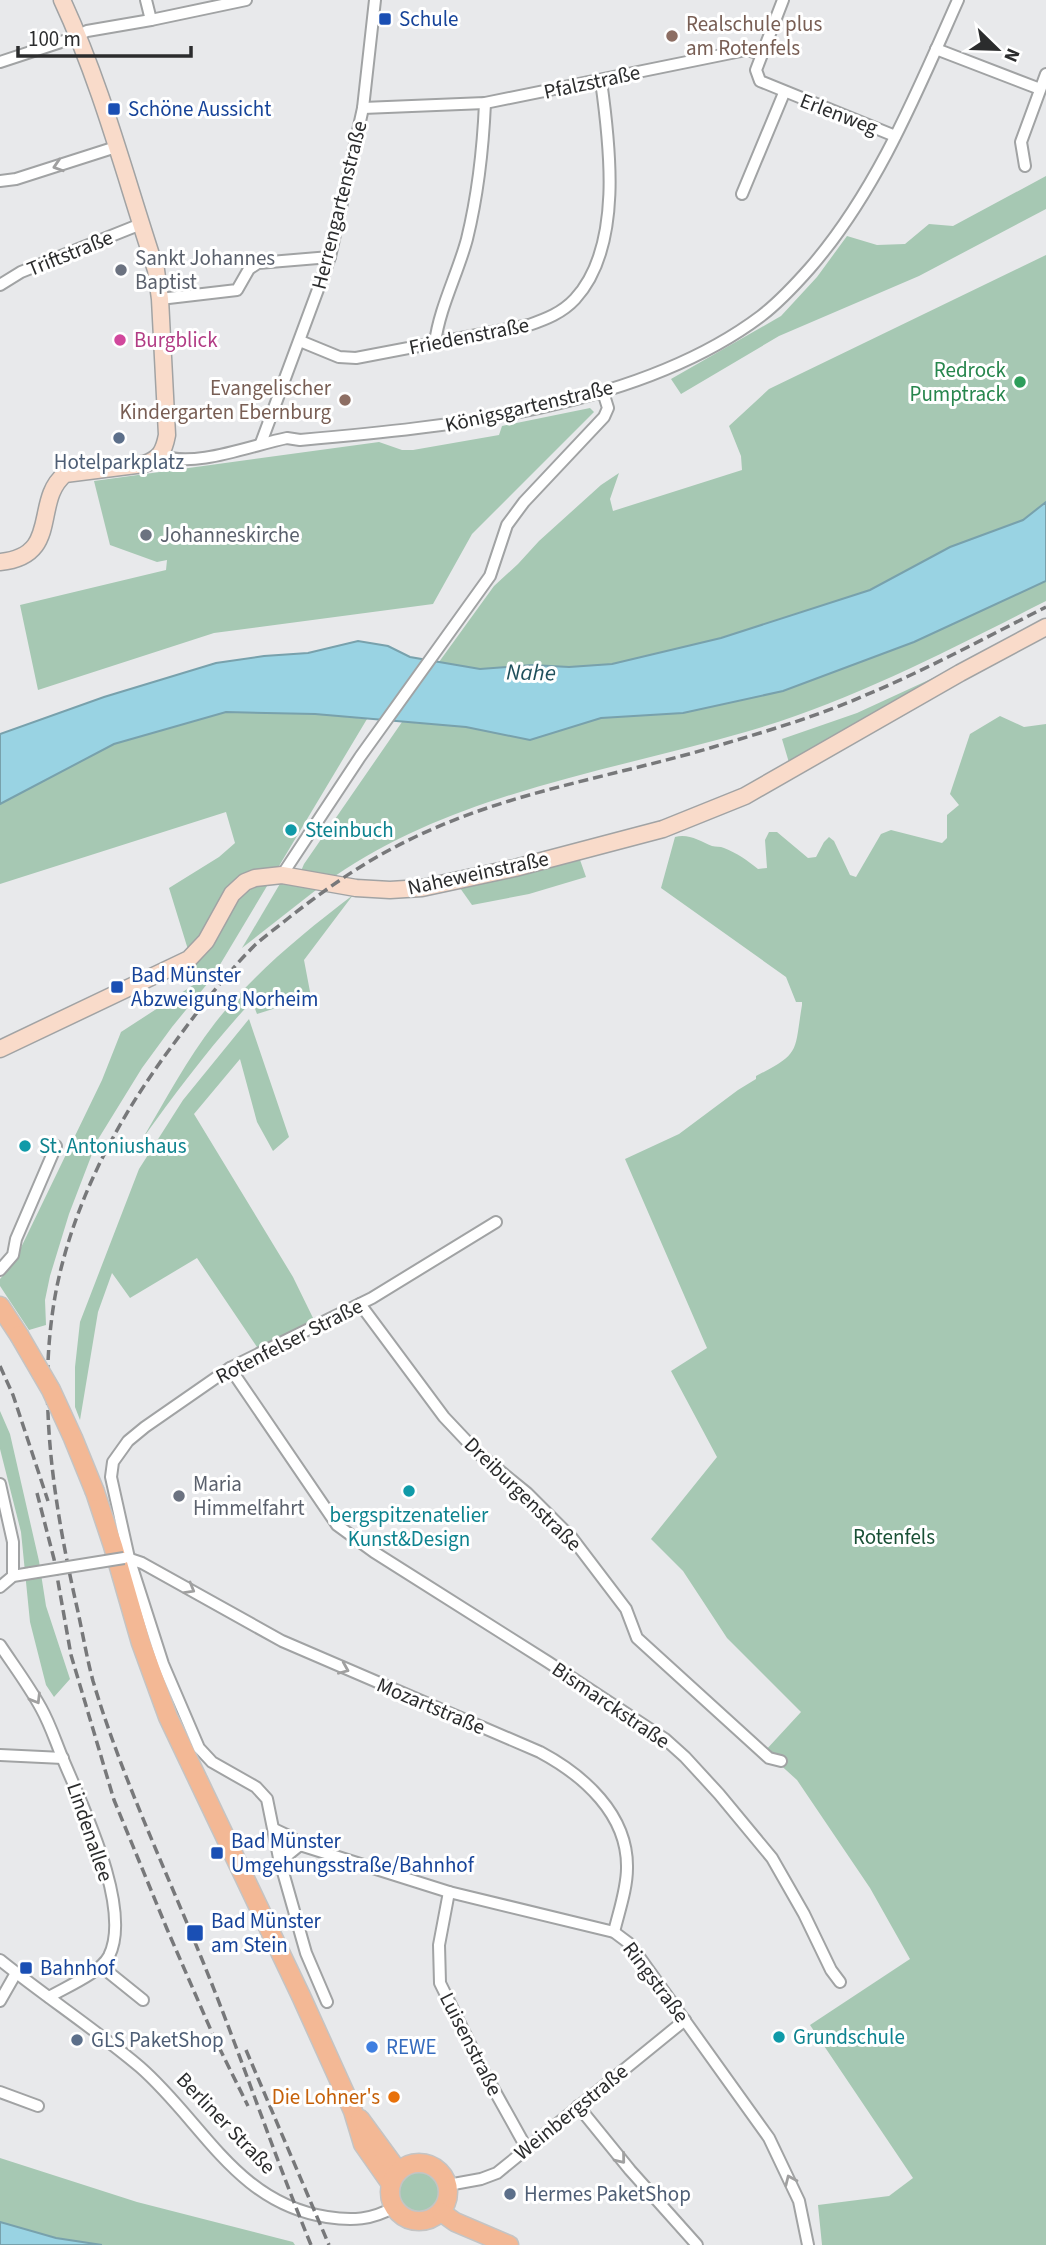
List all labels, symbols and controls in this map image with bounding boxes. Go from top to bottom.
place label: Schule [399,4,458,34]
place label: Realschule plus am Rotenfels [686,9,822,63]
marker: Schule [377,11,393,27]
scale bar [18,14,191,58]
north arrow [962,14,1032,84]
text: 100 m [28,24,81,54]
marker: Realschule plus am Rotenfels [664,28,680,44]
text: N [996,44,1026,66]
street label: Pfalzstraße [541,57,643,107]
street label: Erlenweg [796,85,883,143]
place label: Schöne Aussicht [128,94,271,124]
marker: Schöne Aussicht [106,101,122,117]
street label: Herrengartenstraße [304,118,374,292]
one-way arrow [53,157,65,172]
street label: Triftstraße [22,222,118,284]
place label: Sankt Johannes Baptist [135,243,275,297]
marker: Sankt Johannes Baptist [113,262,129,278]
street label: Friedenstraße [406,310,532,362]
place label: Burgblick [134,325,218,355]
marker: Burgblick [112,332,128,348]
place label: Redrock Pumptrack [910,355,1007,409]
street label: Königsgartenstraße [442,372,616,440]
place label: Evangelischer Kindergarten Ebernburg [119,373,332,427]
marker: Redrock Pumptrack [1012,374,1028,390]
marker: Evangelischer Kindergarten Ebernburg [337,392,353,408]
marker: Hotelparkplatz [111,430,127,446]
place label: Hotelparkplatz [54,447,184,477]
place label: Johanneskirche [160,520,300,550]
marker: Johanneskirche [138,527,154,543]
water label: Nahe [506,656,556,689]
place label: Steinbuch [305,815,394,845]
marker: Steinbuch [283,822,299,838]
street label: Naheweinstraße [405,843,551,903]
place label: Bad Münster Abzweigung Norheim [131,960,318,1014]
marker: Bad Münster Abzweigung Norheim [109,979,125,995]
place label: St. Antoniushaus [39,1131,187,1161]
marker: St. Antoniushaus [17,1138,33,1154]
street label: Rotenfelser Straße [210,1291,368,1391]
street label: Dreiburgenstraße [457,1430,589,1558]
place label: Maria Himmelfahrt [193,1469,305,1523]
marker: bergspitzenatelier Kunst&Design [401,1483,417,1499]
marker: Maria Himmelfahrt [171,1488,187,1504]
place label: bergspitzenatelier Kunst&Design [330,1500,489,1554]
park label: Rotenfels [853,1522,935,1552]
one-way arrow [182,1581,195,1594]
street label: Bismarckstraße [546,1654,676,1756]
one-way arrow [338,1660,350,1674]
street label: Mozartstraße [372,1670,490,1742]
one-way arrow [27,1692,40,1705]
street label: Lindenallee [59,1779,121,1885]
place label: Bad Münster Umgehungsstraße/Bahnhof [231,1826,475,1880]
marker: Bad Münster Umgehungsstraße/Bahnhof [209,1845,225,1861]
place label: Bad Münster am Stein [211,1906,322,1960]
marker: Bad Münster am Stein [185,1923,205,1943]
street label: Ringstraße [616,1935,696,2029]
place label: Bahnhof [40,1953,116,1983]
marker: Bahnhof [18,1960,34,1976]
street label: Luisenstraße [432,1987,510,2101]
place label: Grundschule [793,2022,905,2052]
place label: GLS PaketShop [91,2025,224,2055]
marker: Grundschule [771,2029,787,2045]
marker: GLS PaketShop [69,2032,85,2048]
place label: REWE [386,2032,437,2062]
marker: REWE [364,2039,380,2055]
street label: Weinbergstraße [508,2057,634,2167]
street label: Berliner Straße [169,2065,283,2181]
place label: Die Lohner's [272,2082,380,2112]
marker: Die Lohner's [386,2089,402,2105]
one-way arrow [613,2150,625,2163]
one-way arrow [784,2174,798,2187]
place label: Hermes PaketShop [524,2179,691,2209]
marker: Hermes PaketShop [502,2186,518,2202]

